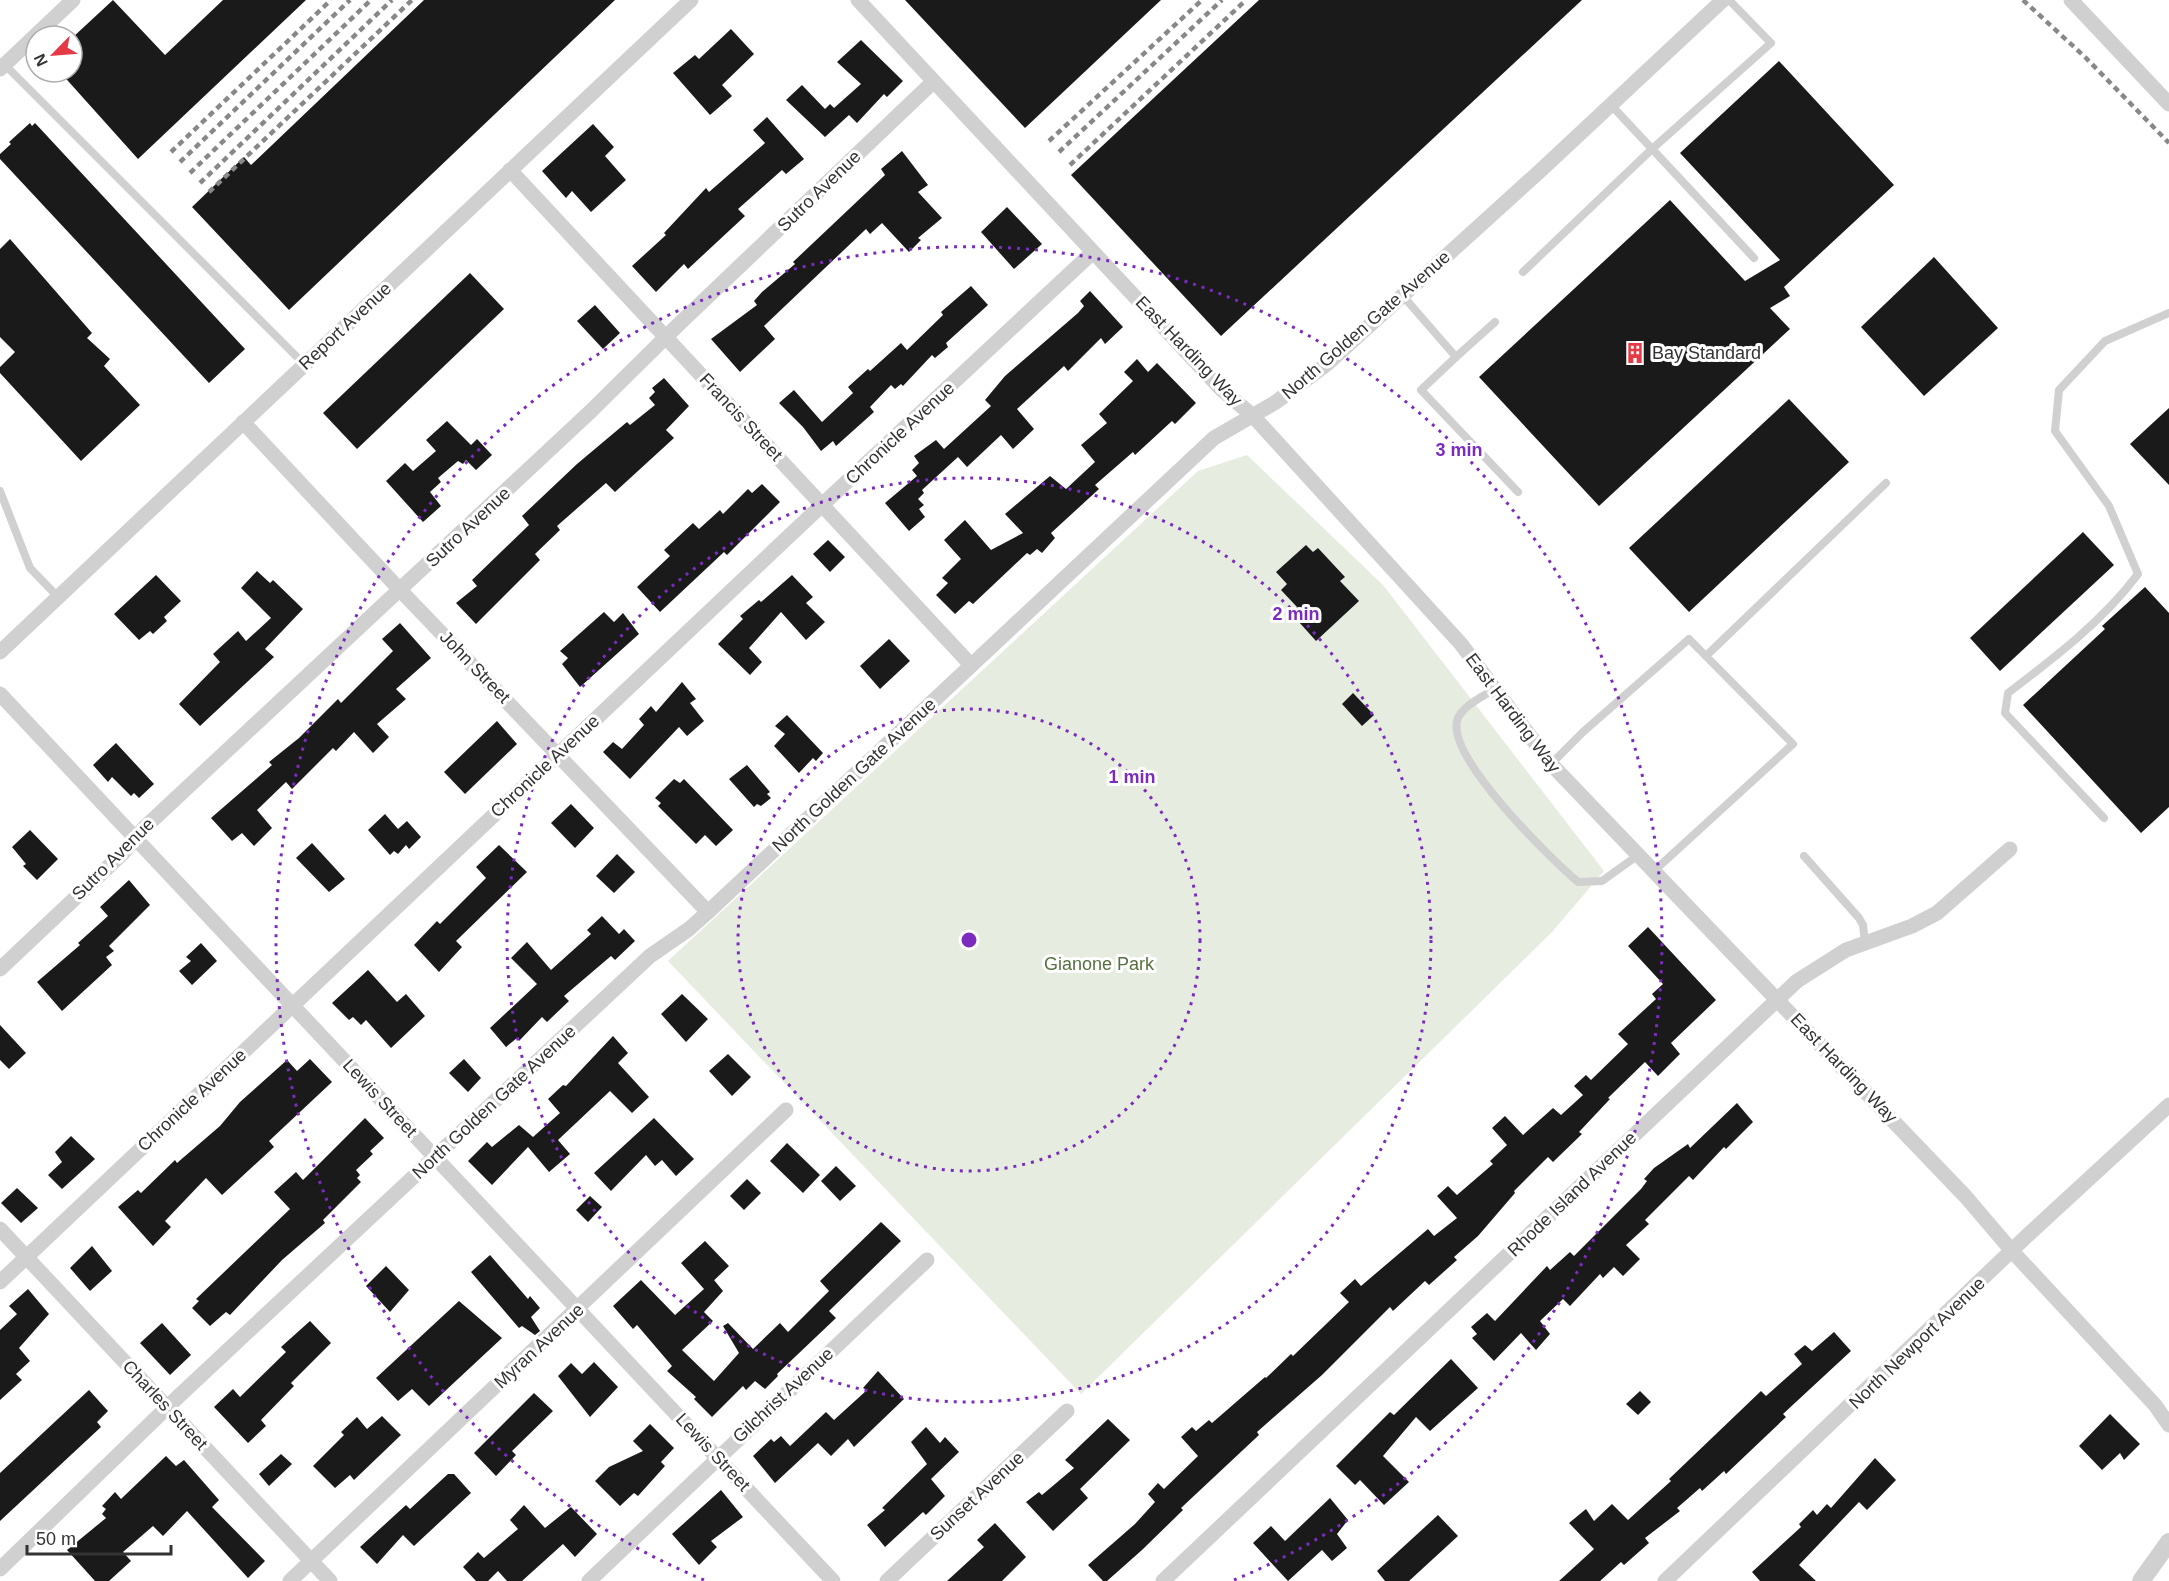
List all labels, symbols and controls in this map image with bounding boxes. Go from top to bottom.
north arrow [24,24,84,84]
text: N [31,51,51,69]
street label: Sutro Avenue [773,146,865,236]
street label: North Golden Gate Avenue [1278,247,1454,403]
street label: Report Avenue [295,278,395,374]
street label: East Harding Way [1132,292,1246,410]
building icon: Bay Standard [1623,341,1647,365]
place label: Bay Standard [1652,343,1761,363]
street label: Francis Street [695,369,787,465]
street label: Chronicle Avenue [842,378,958,488]
text: 3 min [1435,440,1483,460]
street label: Sutro Avenue [422,483,514,571]
text: 2 min [1272,604,1320,624]
street label: John Street [436,627,514,707]
street label: East Harding Way [1462,649,1564,777]
street label: North Golden Gate Avenue [768,694,940,856]
street label: Chronicle Avenue [487,711,603,821]
text: 1 min [1108,767,1156,787]
street label: Sutro Avenue [68,814,158,904]
centre of rings [959,930,979,950]
park label: Gianone Park [1044,954,1155,974]
street label: East Harding Way [1787,1009,1901,1127]
street label: North Golden Gate Avenue [408,1021,580,1183]
street label: Chronicle Avenue [134,1045,250,1155]
street label: Lewis Street [339,1055,421,1141]
street label: Rhode Island Avenue [1504,1127,1640,1261]
street label: North Newport Avenue [1845,1273,1989,1413]
street label: Myran Avenue [490,1300,588,1392]
street label: Gilchrist Avenue [729,1343,837,1447]
street label: Charles Street [118,1356,212,1454]
street label: Lewis Street [672,1409,754,1495]
street label: Sunset Avenue [926,1448,1028,1544]
scale bar [27,1518,171,1556]
text: 50 m [36,1529,76,1549]

